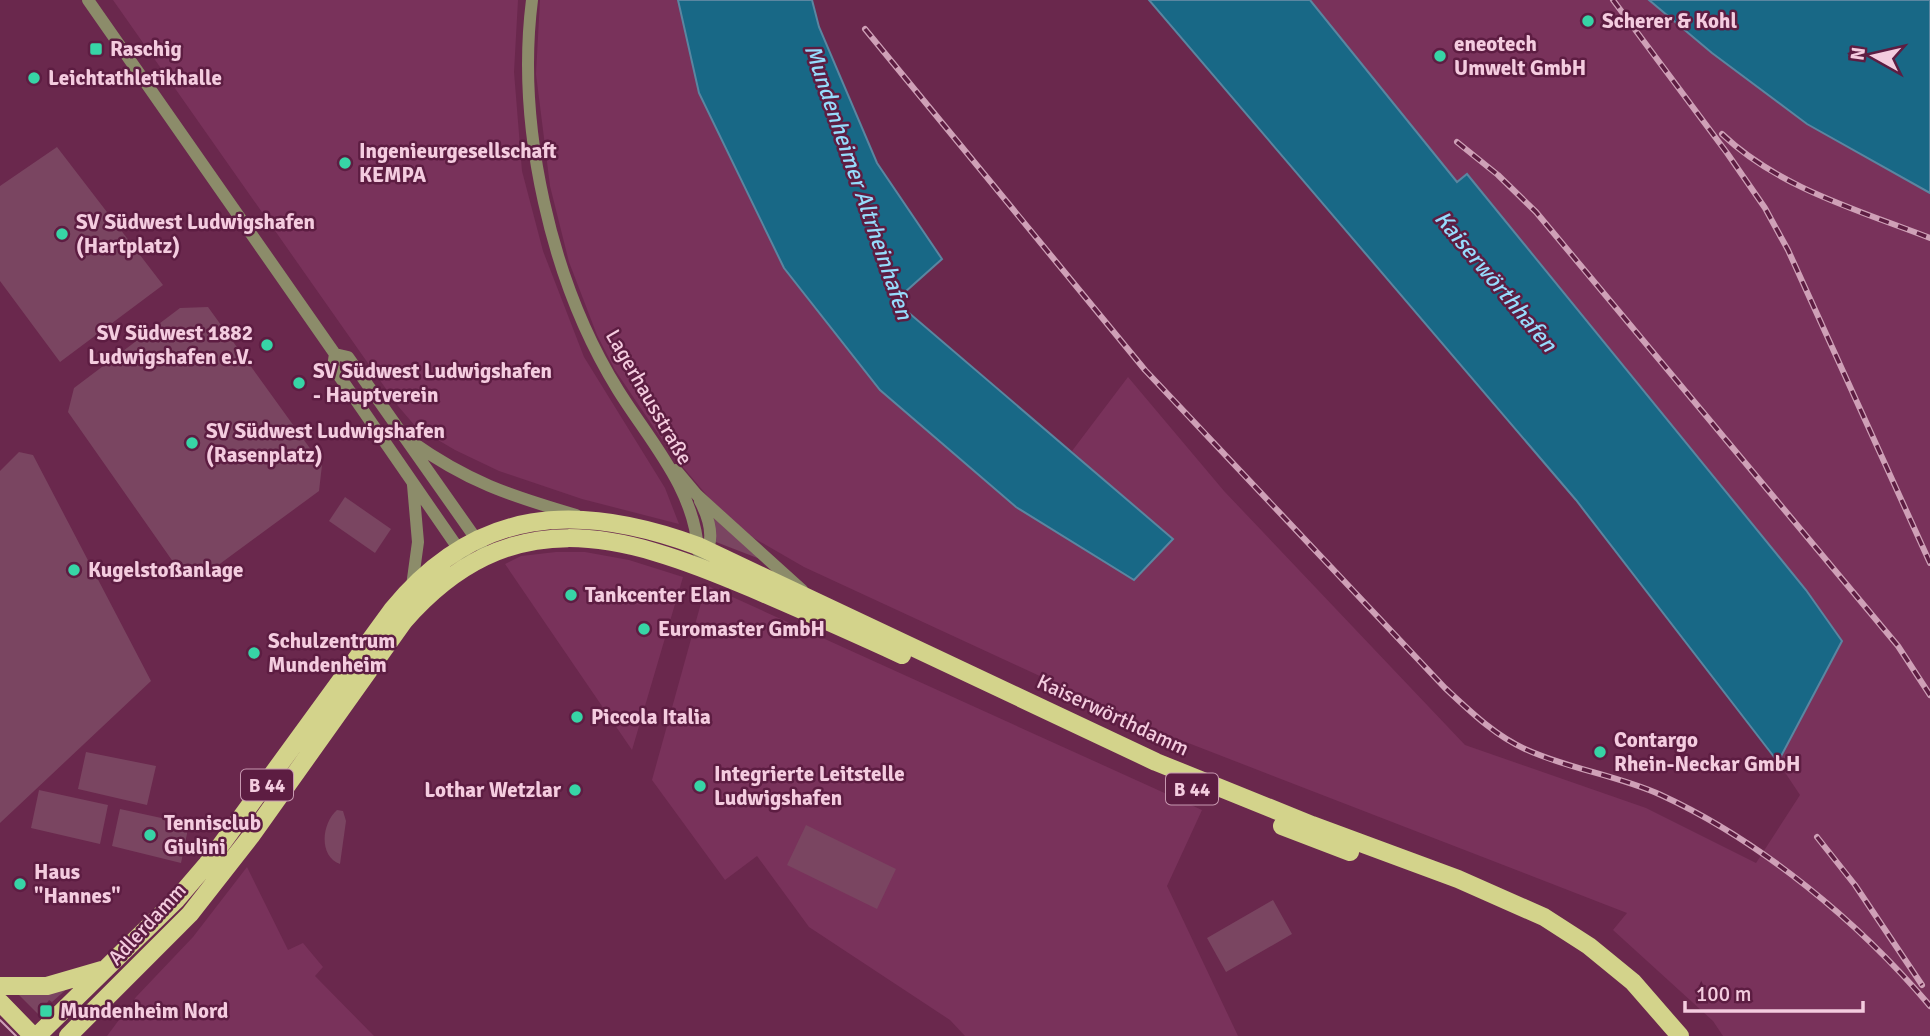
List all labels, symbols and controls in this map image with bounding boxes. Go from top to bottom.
place label: Scherer & Kohl [1602,8,1737,34]
marker: Scherer & Kohl [1580,13,1596,29]
north arrow [1839,21,1909,91]
place label: eneotech Umwelt GmbH [1454,31,1586,81]
place label: Raschig [110,36,182,62]
marker: Raschig [88,41,104,57]
water label: Mundenheimer Altrheinhafen [798,41,920,325]
text: N [1845,46,1871,62]
marker: eneotech Umwelt GmbH [1432,48,1448,64]
place label: Leichtathletikhalle [48,65,222,91]
marker: Leichtathletikhalle [26,70,42,86]
place label: Ingenieurgesellschaft KEMPA [359,138,557,188]
marker: Ingenieurgesellschaft KEMPA [337,155,353,171]
water label: Kaiserwörthhafen [1428,205,1564,359]
place label: SV Südwest Ludwigshafen (Hartplatz) [76,209,315,259]
marker: SV Südwest Ludwigshafen (Hartplatz) [54,226,70,242]
place label: SV Südwest 1882 Ludwigshafen e.V. [88,320,253,370]
street label: Lagerhausstraße [600,325,698,469]
marker: SV Südwest 1882 Ludwigshafen e.V. [259,337,275,353]
place label: SV Südwest Ludwigshafen - Hauptverein [313,358,552,408]
marker: SV Südwest Ludwigshafen - Hauptverein [291,375,307,391]
place label: SV Südwest Ludwigshafen (Rasenplatz) [206,418,445,468]
marker: SV Südwest Ludwigshafen (Rasenplatz) [184,435,200,451]
place label: Kugelstoßanlage [88,557,244,583]
marker: Kugelstoßanlage [66,562,82,578]
place label: Tankcenter Elan [585,582,731,608]
marker: Tankcenter Elan [563,587,579,603]
place label: Euromaster GmbH [658,616,825,642]
marker: Euromaster GmbH [636,621,652,637]
place label: Schulzentrum Mundenheim [268,628,395,678]
marker: Schulzentrum Mundenheim [246,645,262,661]
street label: Kaiserwörthdamm [1033,668,1193,762]
place label: Piccola Italia [591,704,711,730]
marker: Piccola Italia [569,709,585,725]
place label: Contargo Rhein-Neckar GmbH [1614,727,1800,777]
marker: Contargo Rhein-Neckar GmbH [1592,744,1608,760]
place label: Integrierte Leitstelle Ludwigshafen [714,761,905,811]
road number: B 44 [241,770,293,800]
road number: B 44 [1166,774,1218,804]
place label: Lothar Wetzlar [424,777,562,803]
marker: Integrierte Leitstelle Ludwigshafen [692,778,708,794]
marker: Lothar Wetzlar [567,782,583,798]
place label: Tennisclub Giulini [164,810,261,860]
marker: Tennisclub Giulini [142,827,158,843]
place label: Haus "Hannes" [34,859,121,909]
marker: Haus "Hannes" [12,876,28,892]
street label: Adlerdamm [102,877,192,971]
scale bar [1685,970,1864,1014]
text: 100 m [1696,981,1751,1007]
place label: Mundenheim Nord [60,998,228,1024]
marker: Mundenheim Nord [38,1003,54,1019]

